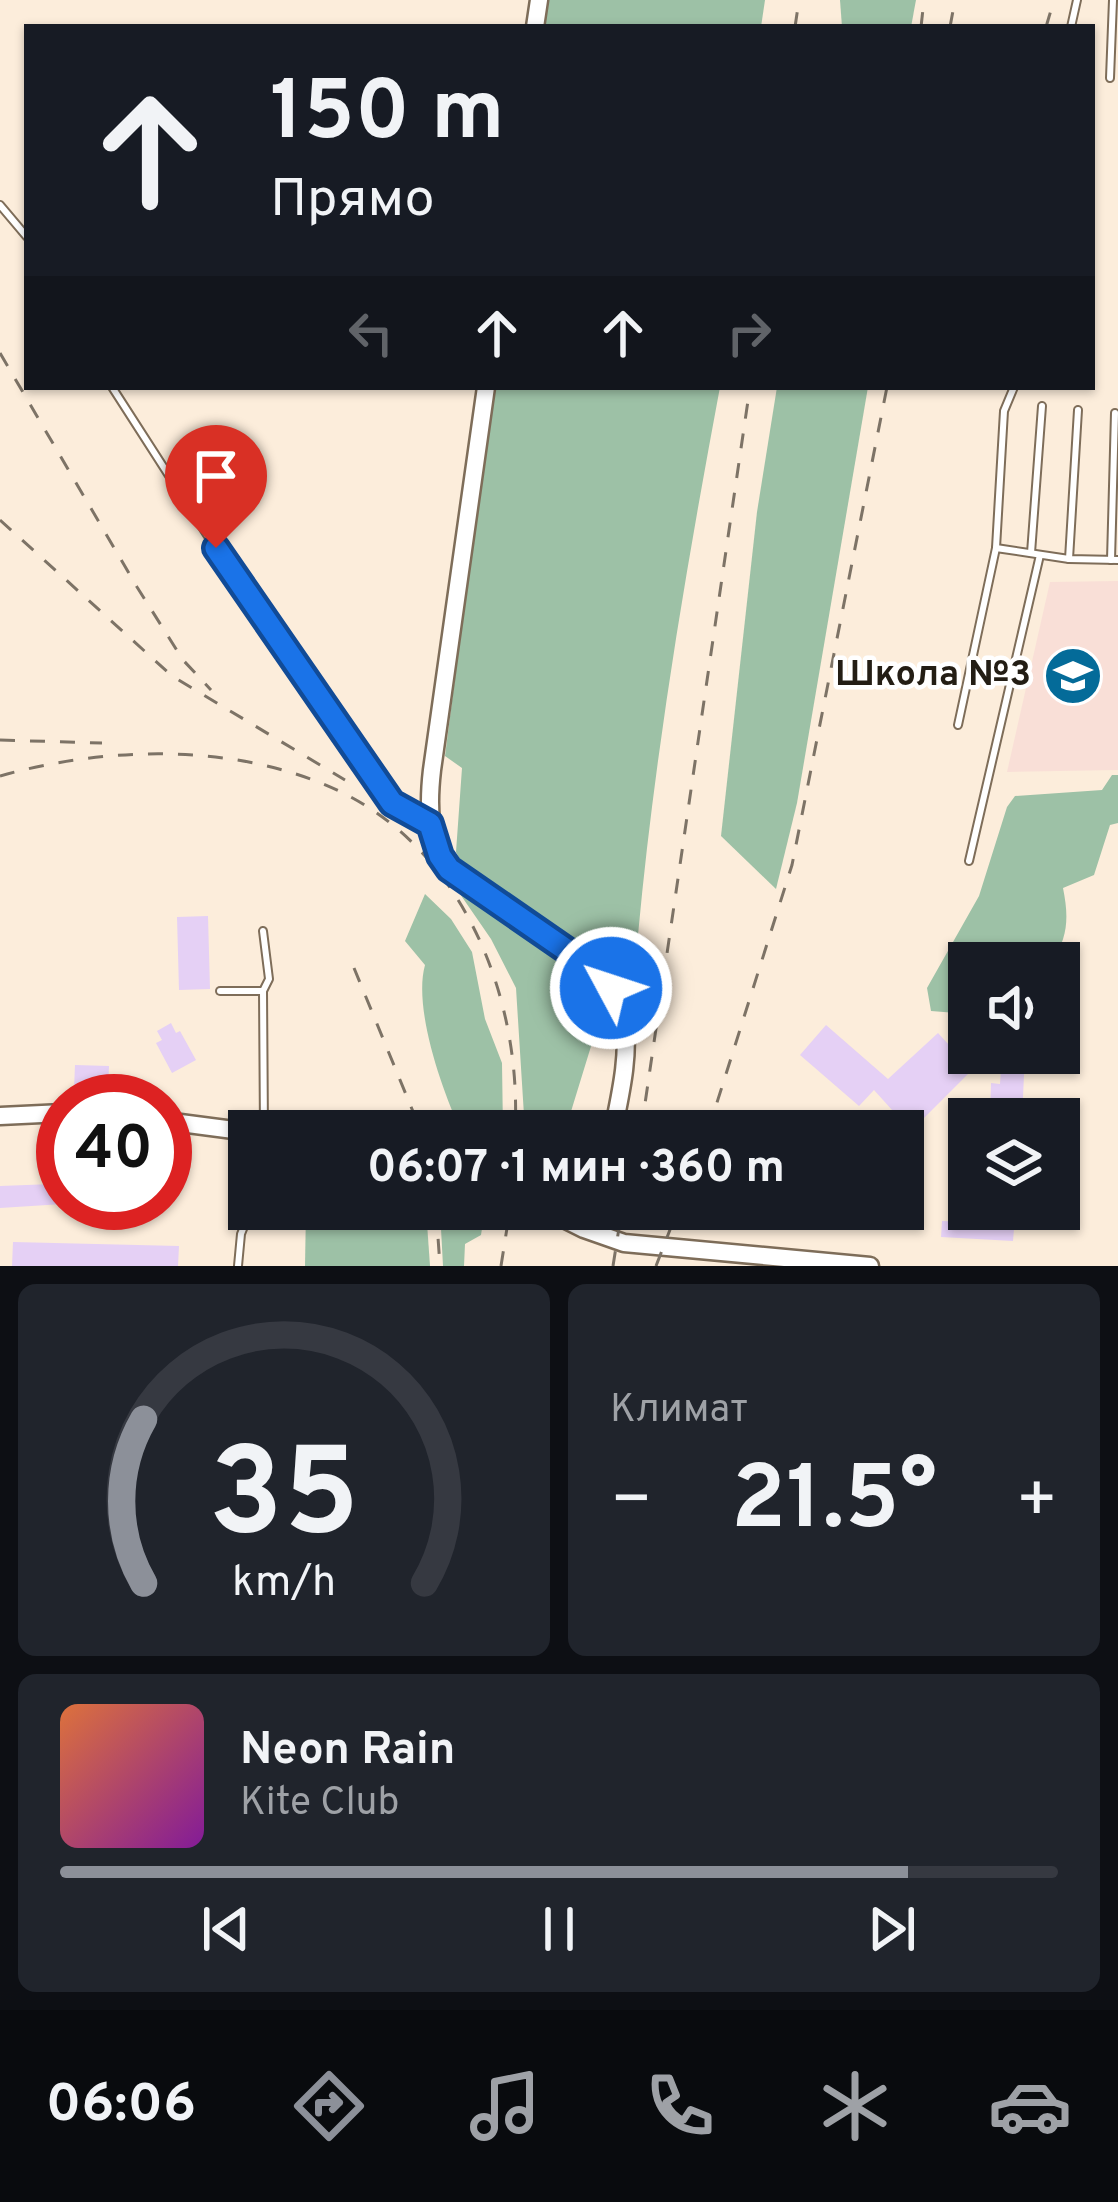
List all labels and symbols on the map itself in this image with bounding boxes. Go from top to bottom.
pin [165,425,267,548]
school or university icon: Школа №3 [1042,645,1104,707]
place label: Школа №3 [835,653,1031,699]
position arrow [548,925,674,1051]
speed limit sign: 40 [36,1074,192,1230]

